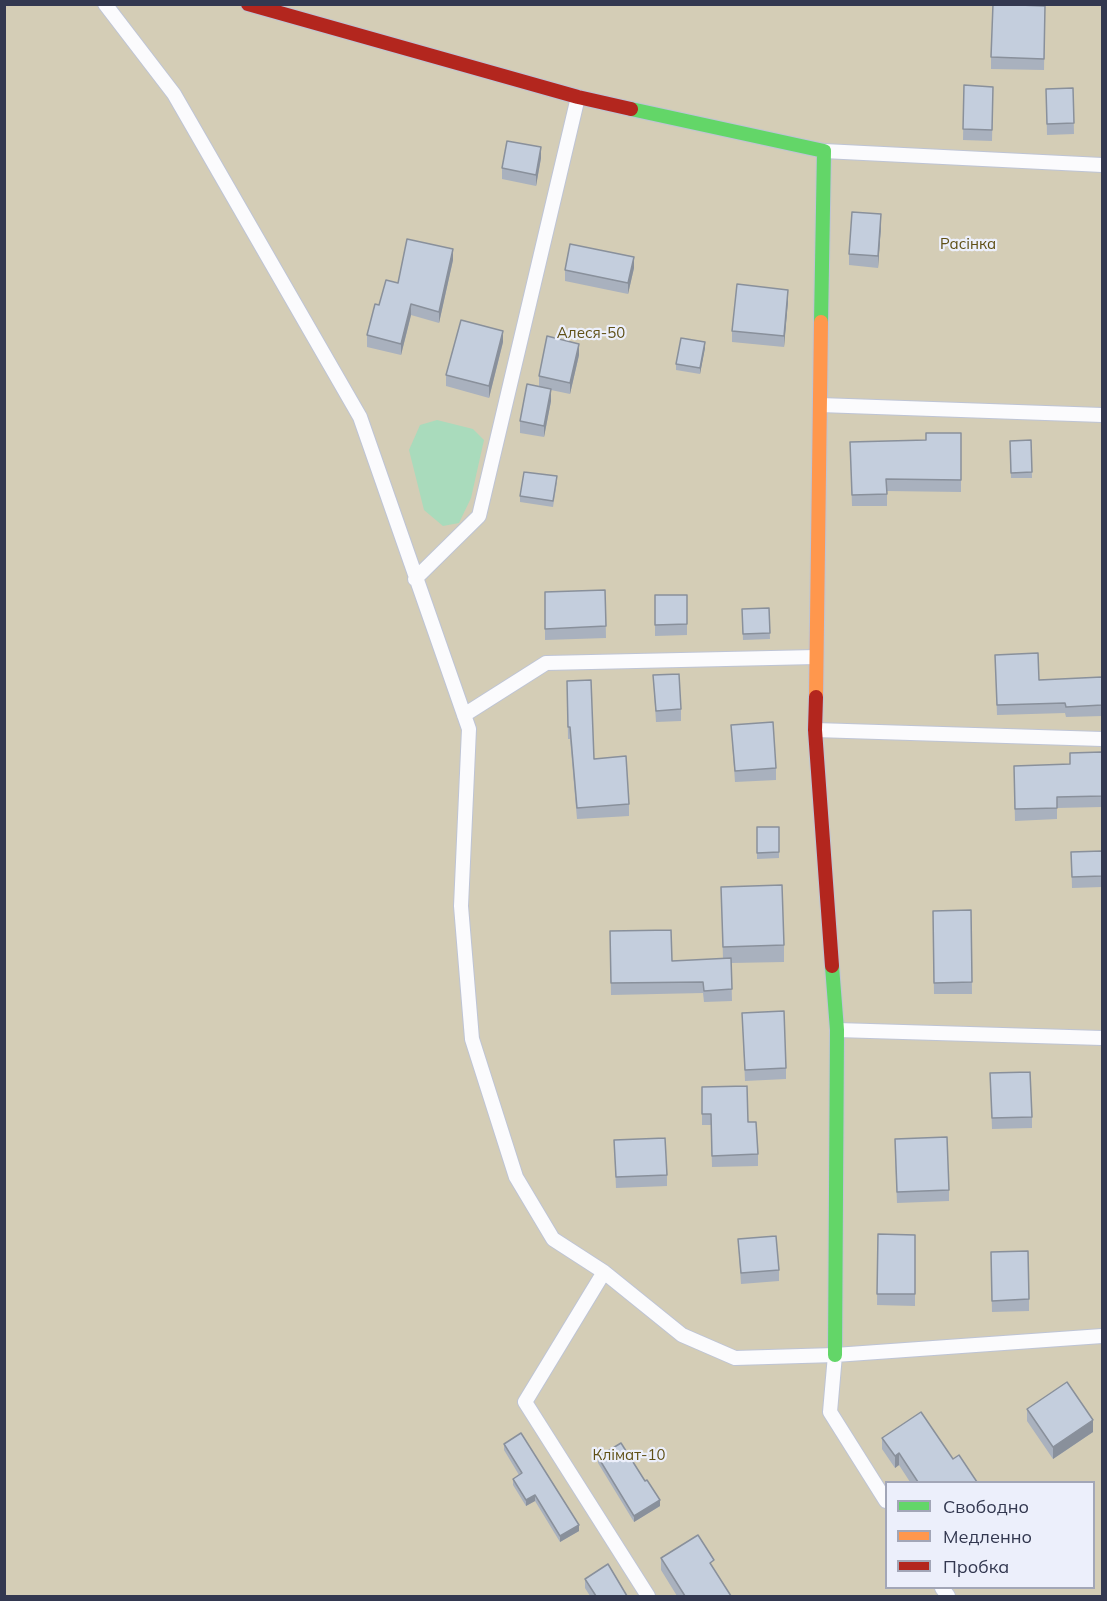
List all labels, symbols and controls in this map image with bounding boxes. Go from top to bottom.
park label: Расінка [940,235,996,253]
park label: Алеся-50 [557,324,625,342]
park label: Клімат-10 [593,1446,665,1464]
legend [885,1481,1095,1589]
text: Свободно [943,1495,1029,1518]
text: Медленно [943,1525,1032,1548]
text: Пробка [943,1555,1009,1578]

